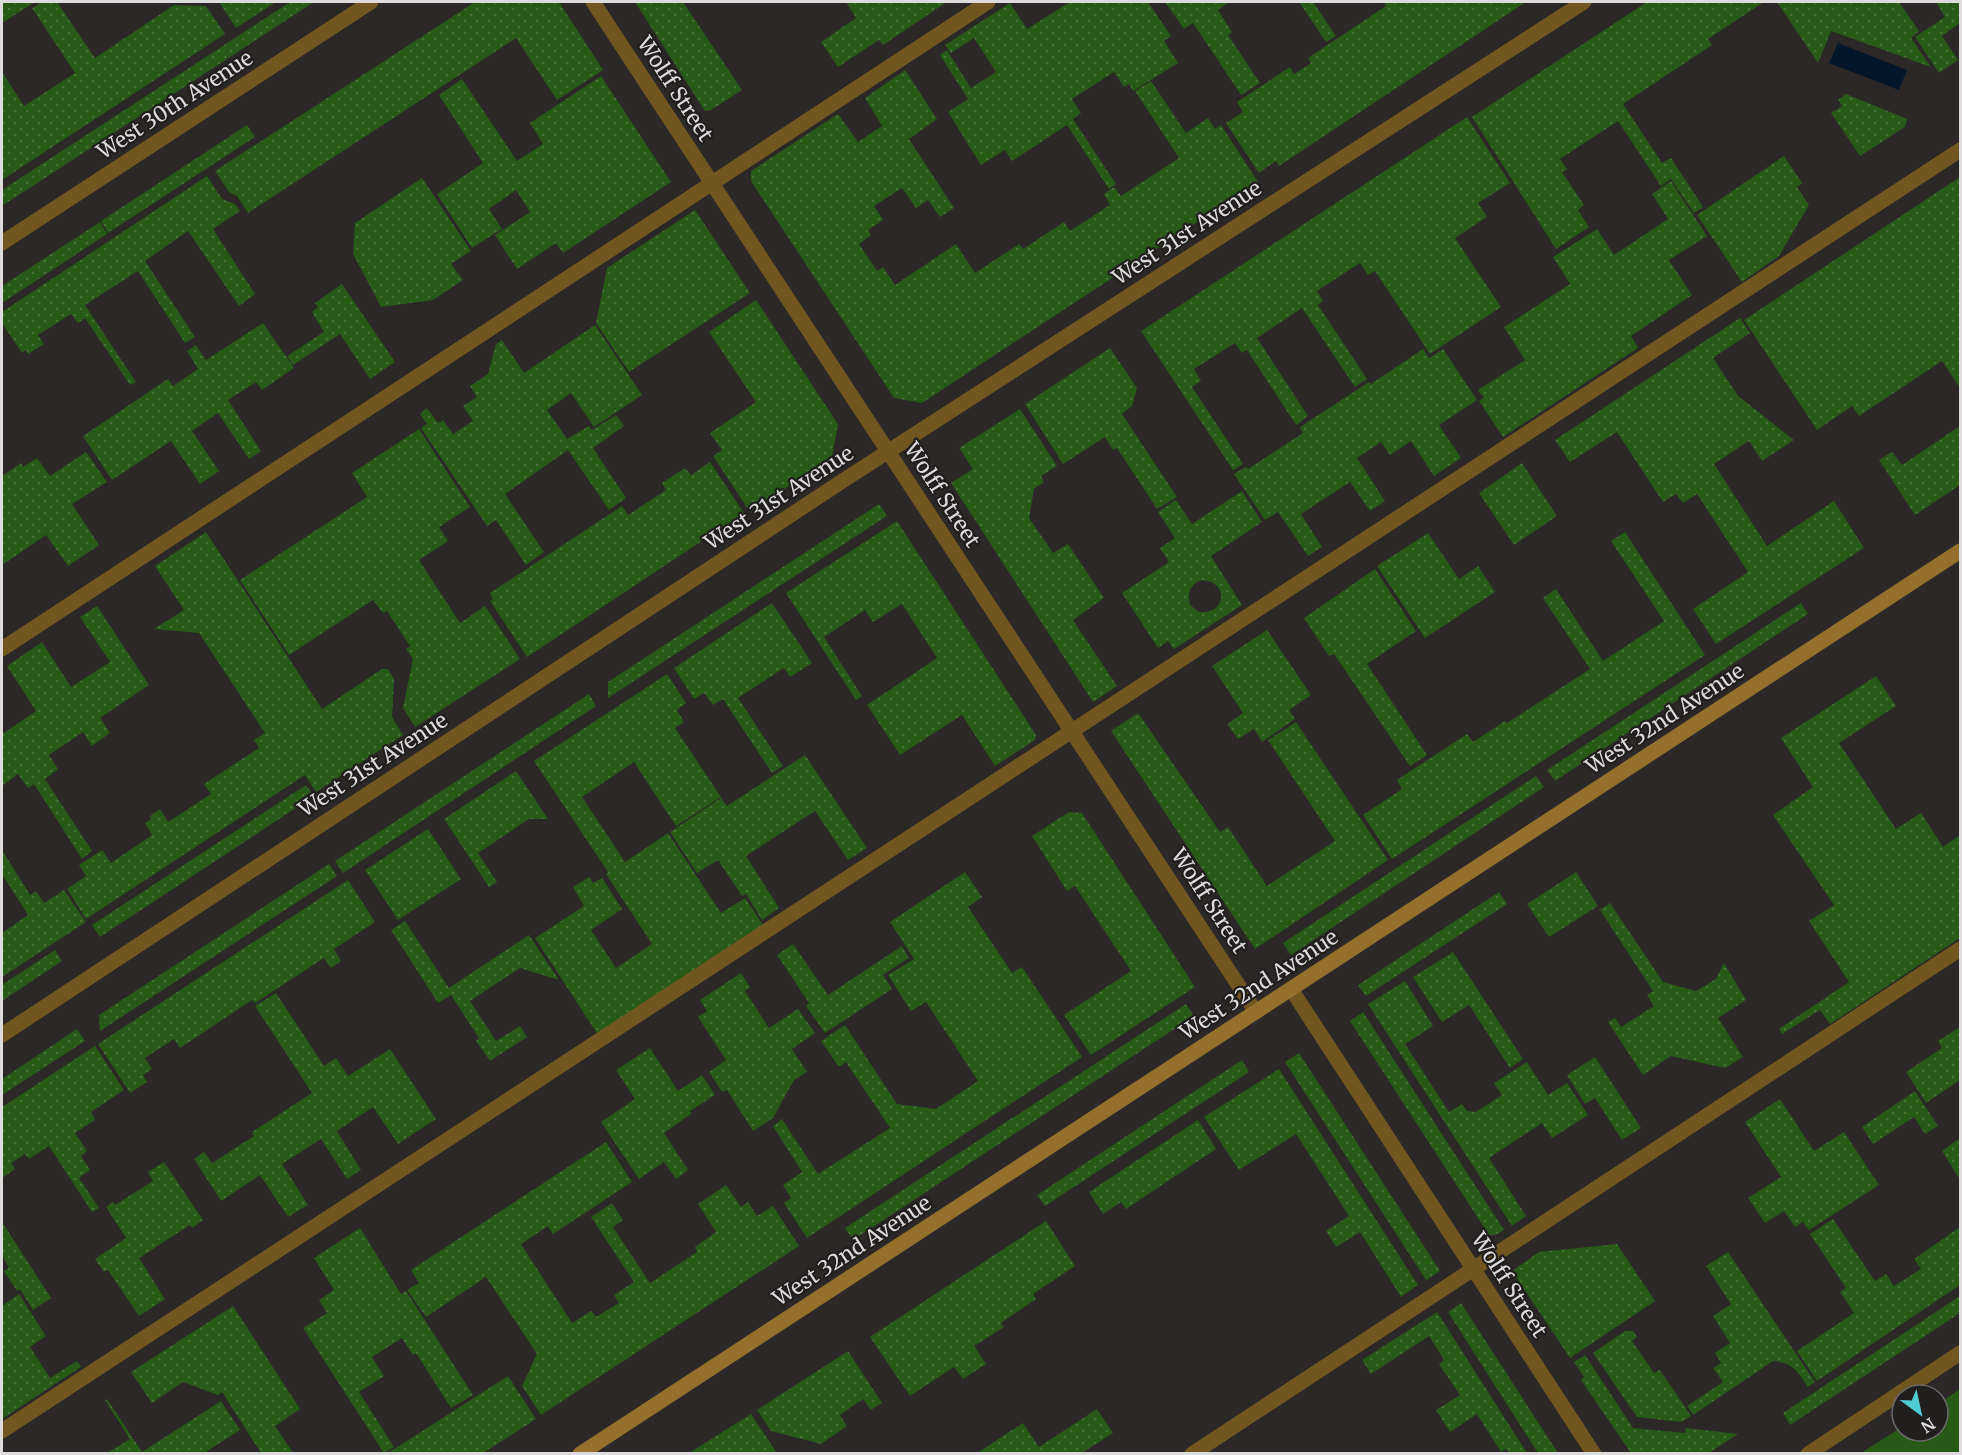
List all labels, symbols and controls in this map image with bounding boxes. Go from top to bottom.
street label: Wolff Street [631,30,719,146]
street label: West 30th Avenue [91,44,258,166]
street label: West 31st Avenue [1106,174,1266,291]
street label: Wolff Street [898,436,986,552]
street label: West 31st Avenue [698,439,858,556]
street label: West 32nd Avenue [1580,657,1749,780]
street label: West 31st Avenue [292,706,452,823]
street label: Wolff Street [1165,842,1253,958]
street label: West 32nd Avenue [1174,923,1343,1046]
street label: West 32nd Avenue [767,1189,936,1312]
street label: Wolff Street [1465,1226,1553,1342]
north arrow [1890,1383,1950,1443]
text: N [1917,1414,1939,1438]

